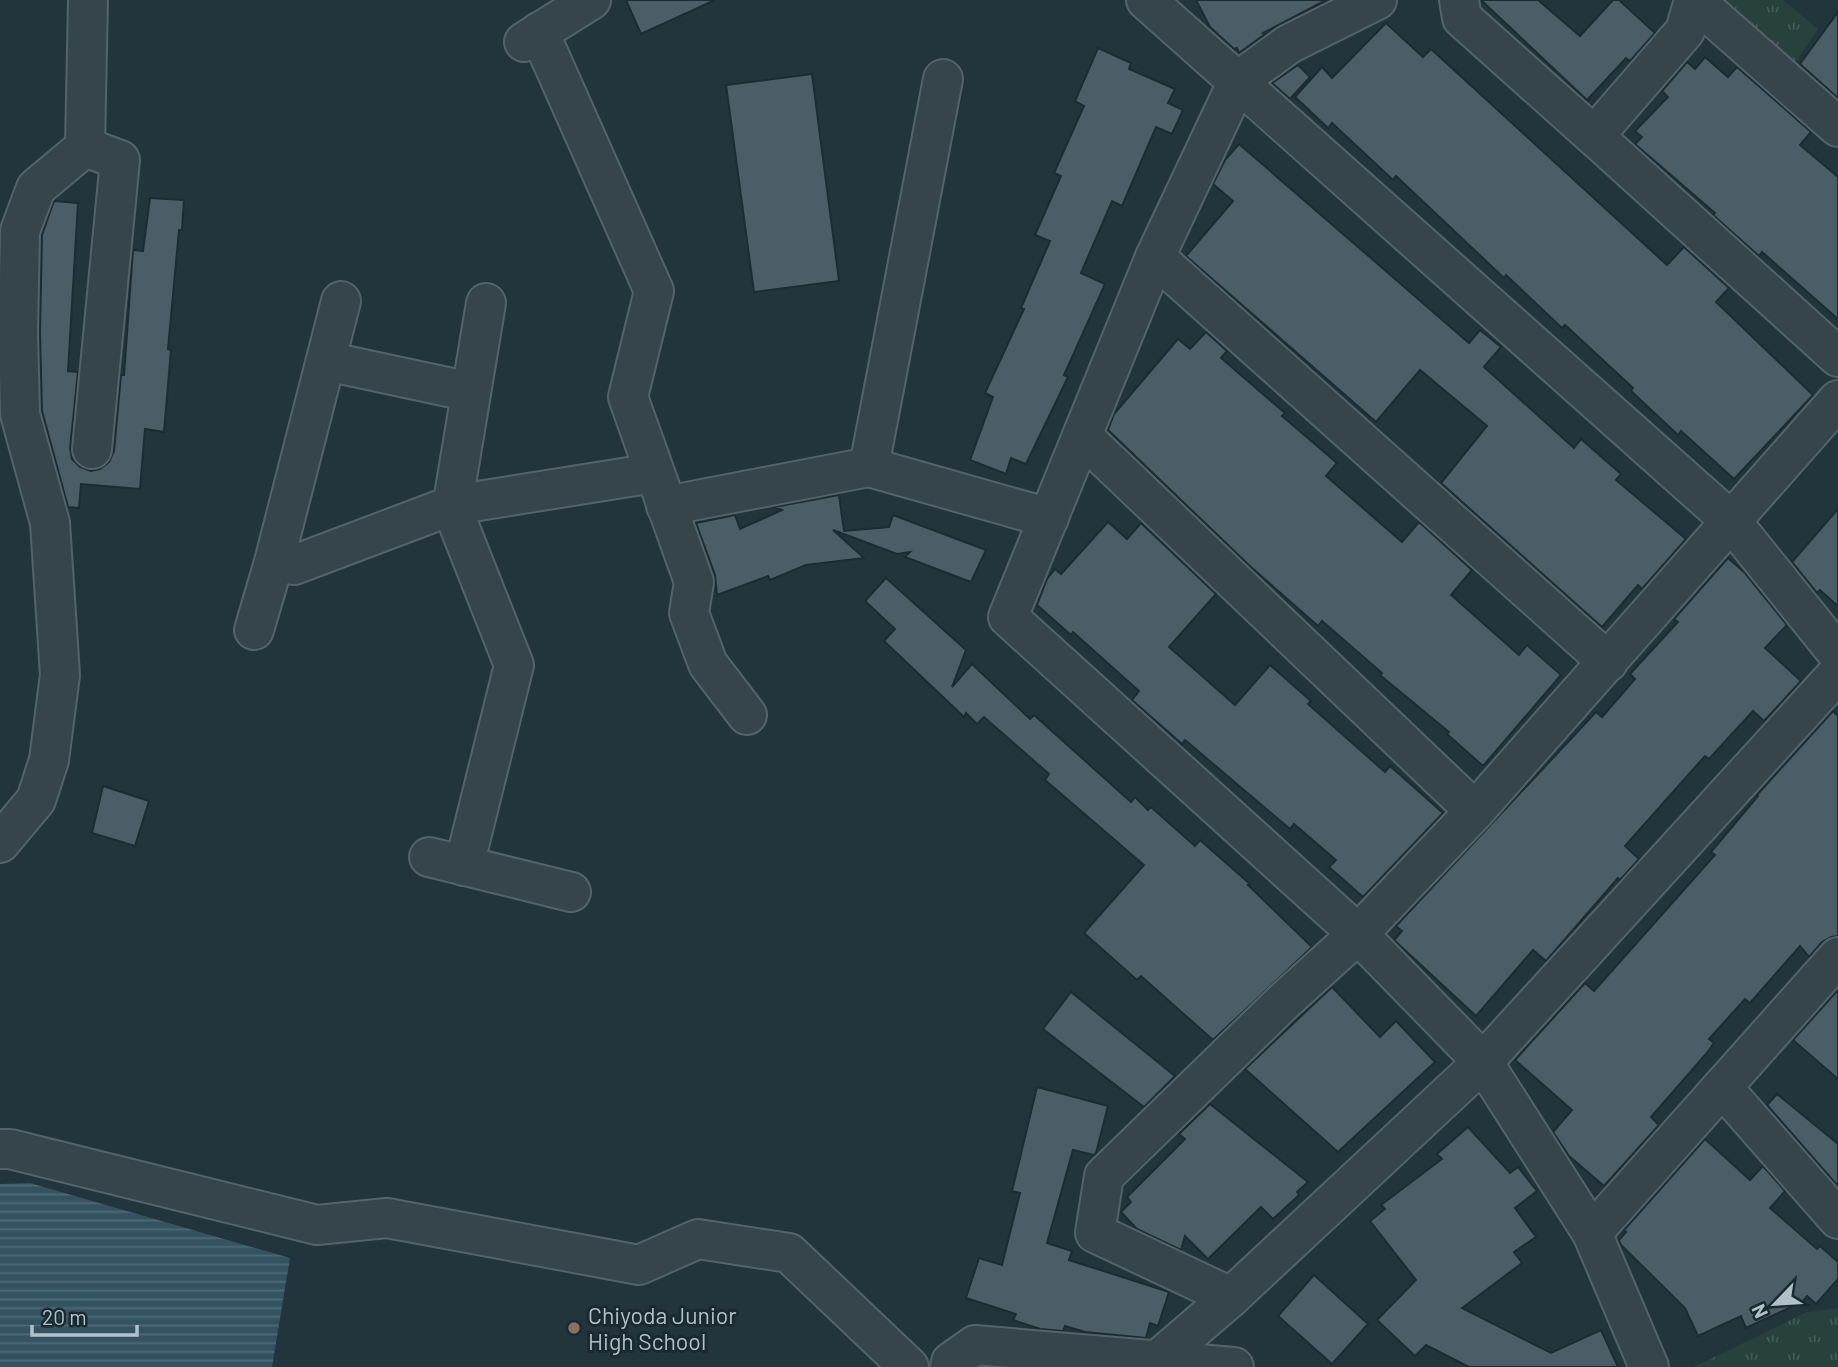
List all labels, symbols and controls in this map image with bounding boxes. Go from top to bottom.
north arrow [1740,1269,1810,1339]
scale bar [32,1294,136,1338]
place label: Chiyoda Junior High School [588,1301,737,1355]
text: N [1746,1301,1772,1322]
text: 20 m [42,1304,87,1329]
marker: Chiyoda Junior High School [566,1320,582,1336]

